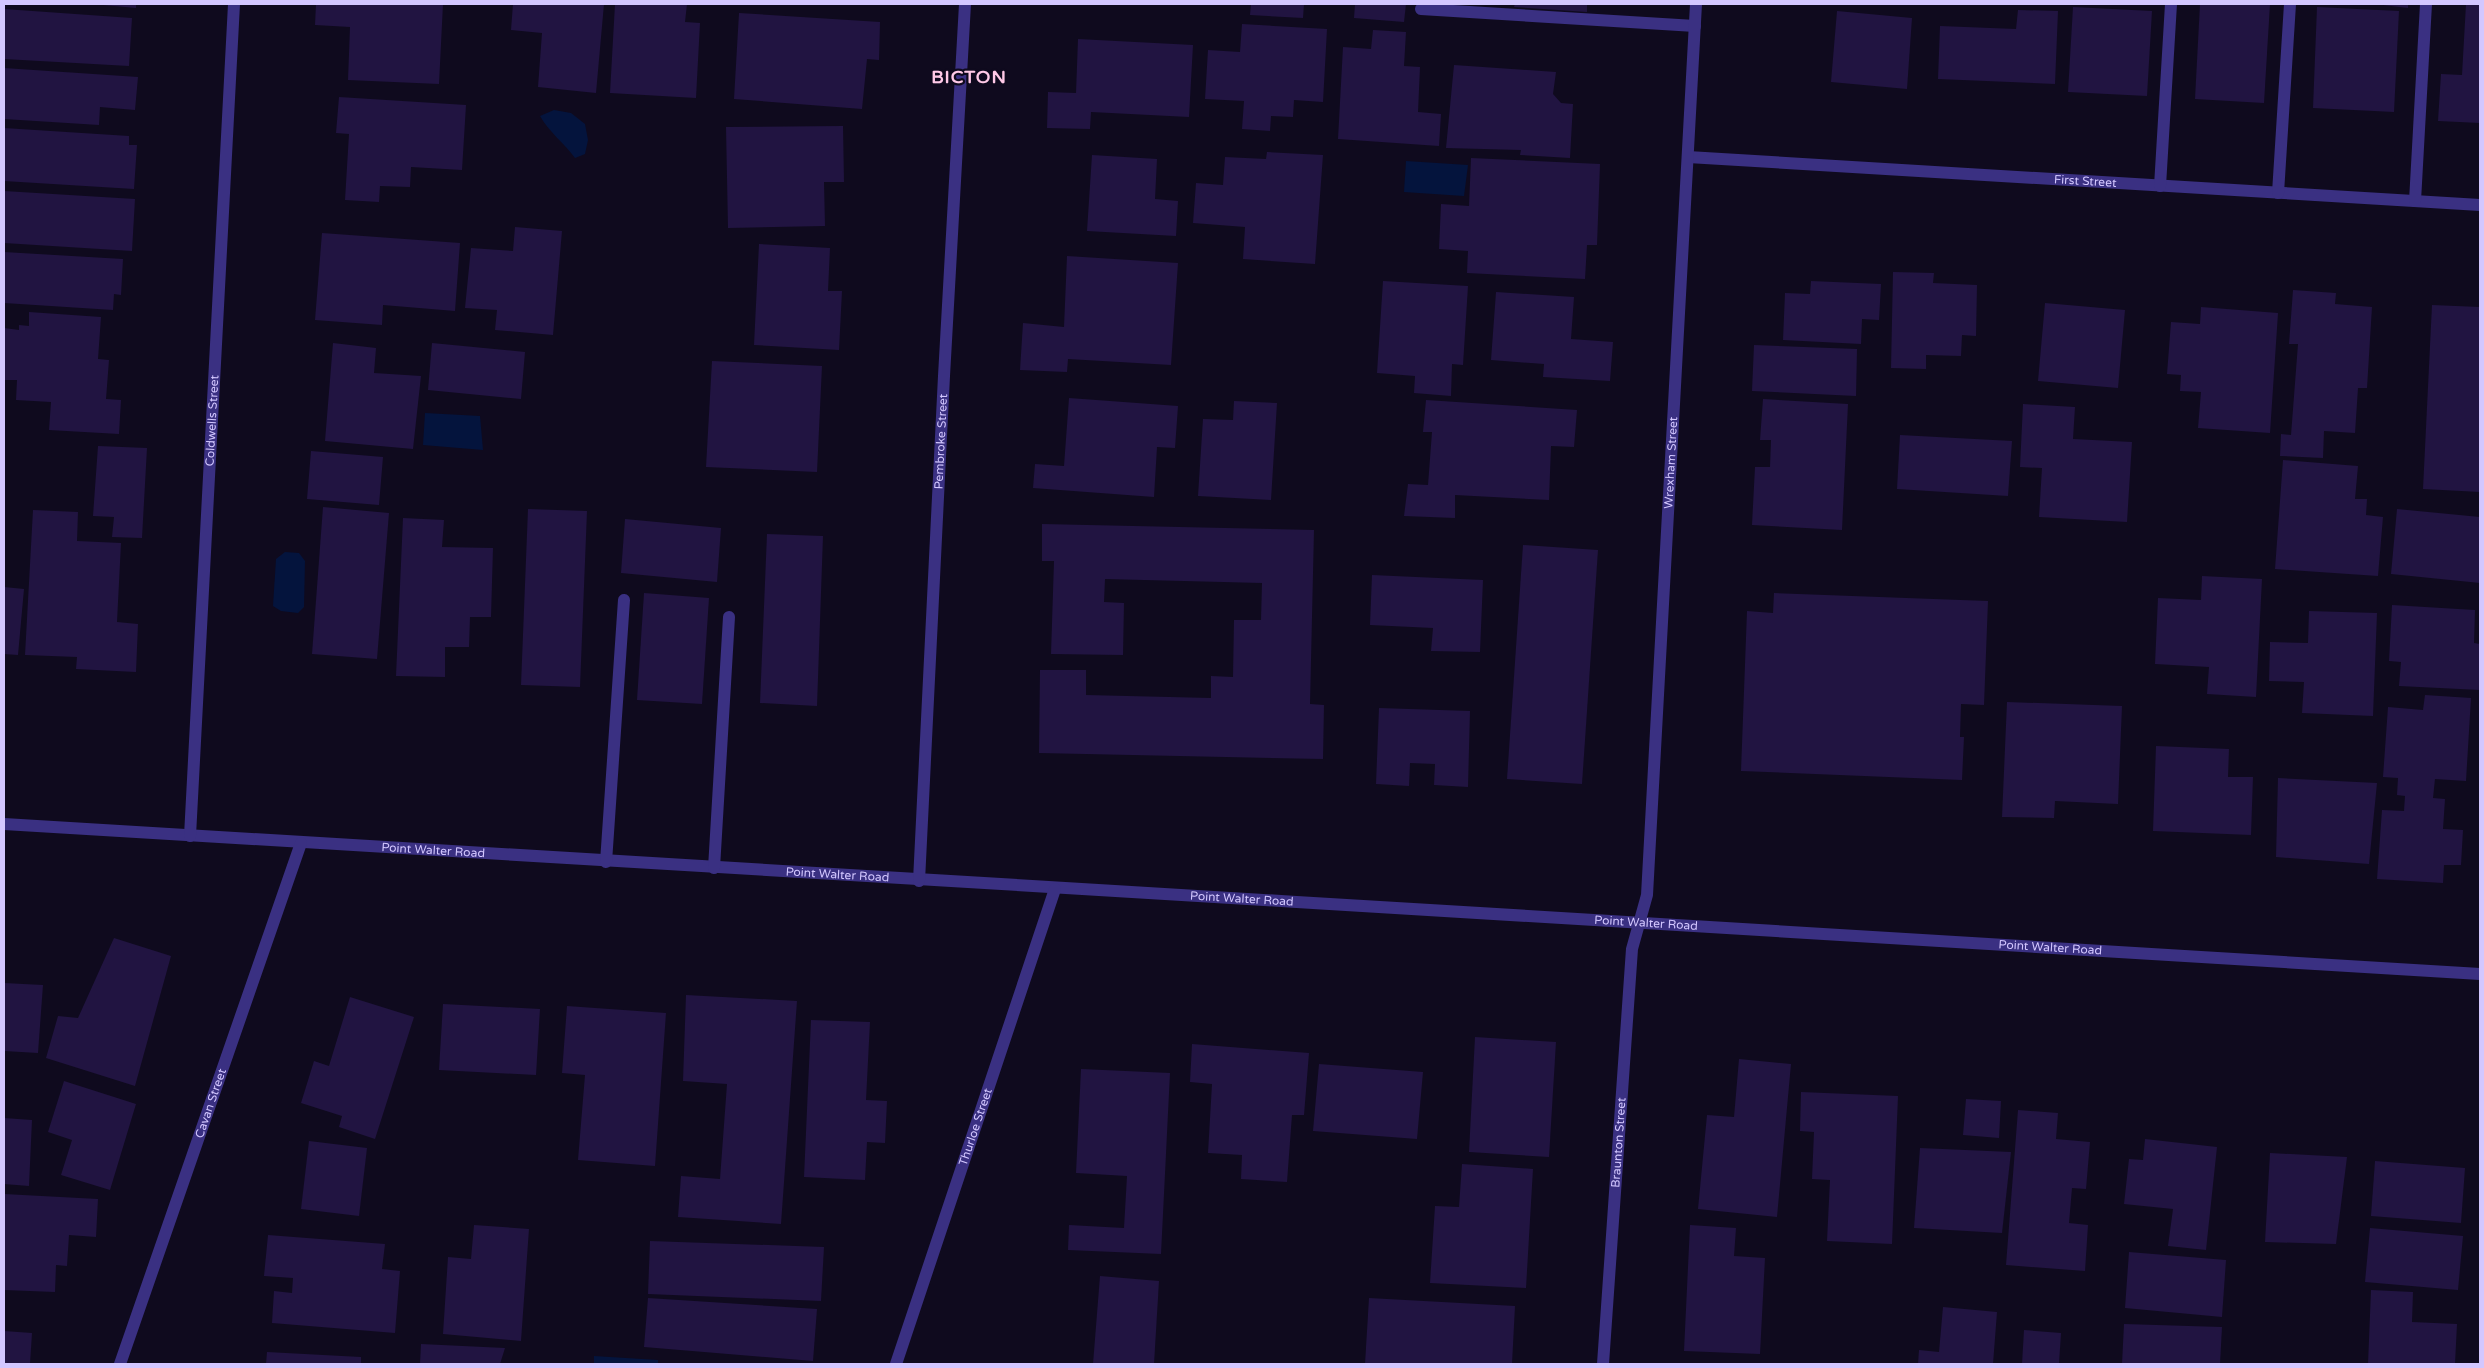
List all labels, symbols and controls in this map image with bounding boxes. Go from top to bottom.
district label: BICTON [931,66,1007,88]
street label: First Street [2054,172,2117,190]
street label: Coldwells Street [203,374,221,467]
street label: Pembroke Street [931,393,950,490]
street label: Wrexham Street [1661,416,1680,509]
street label: Point Walter Road [381,840,485,860]
street label: Point Walter Road [785,864,890,885]
street label: Point Walter Road [1190,889,1294,909]
street label: Point Walter Road [1594,913,1698,933]
street label: Point Walter Road [1998,937,2103,957]
street label: Cavan Street [192,1066,229,1140]
street label: Thurloe Street [956,1086,995,1168]
street label: Braunton Street [1608,1096,1629,1188]

